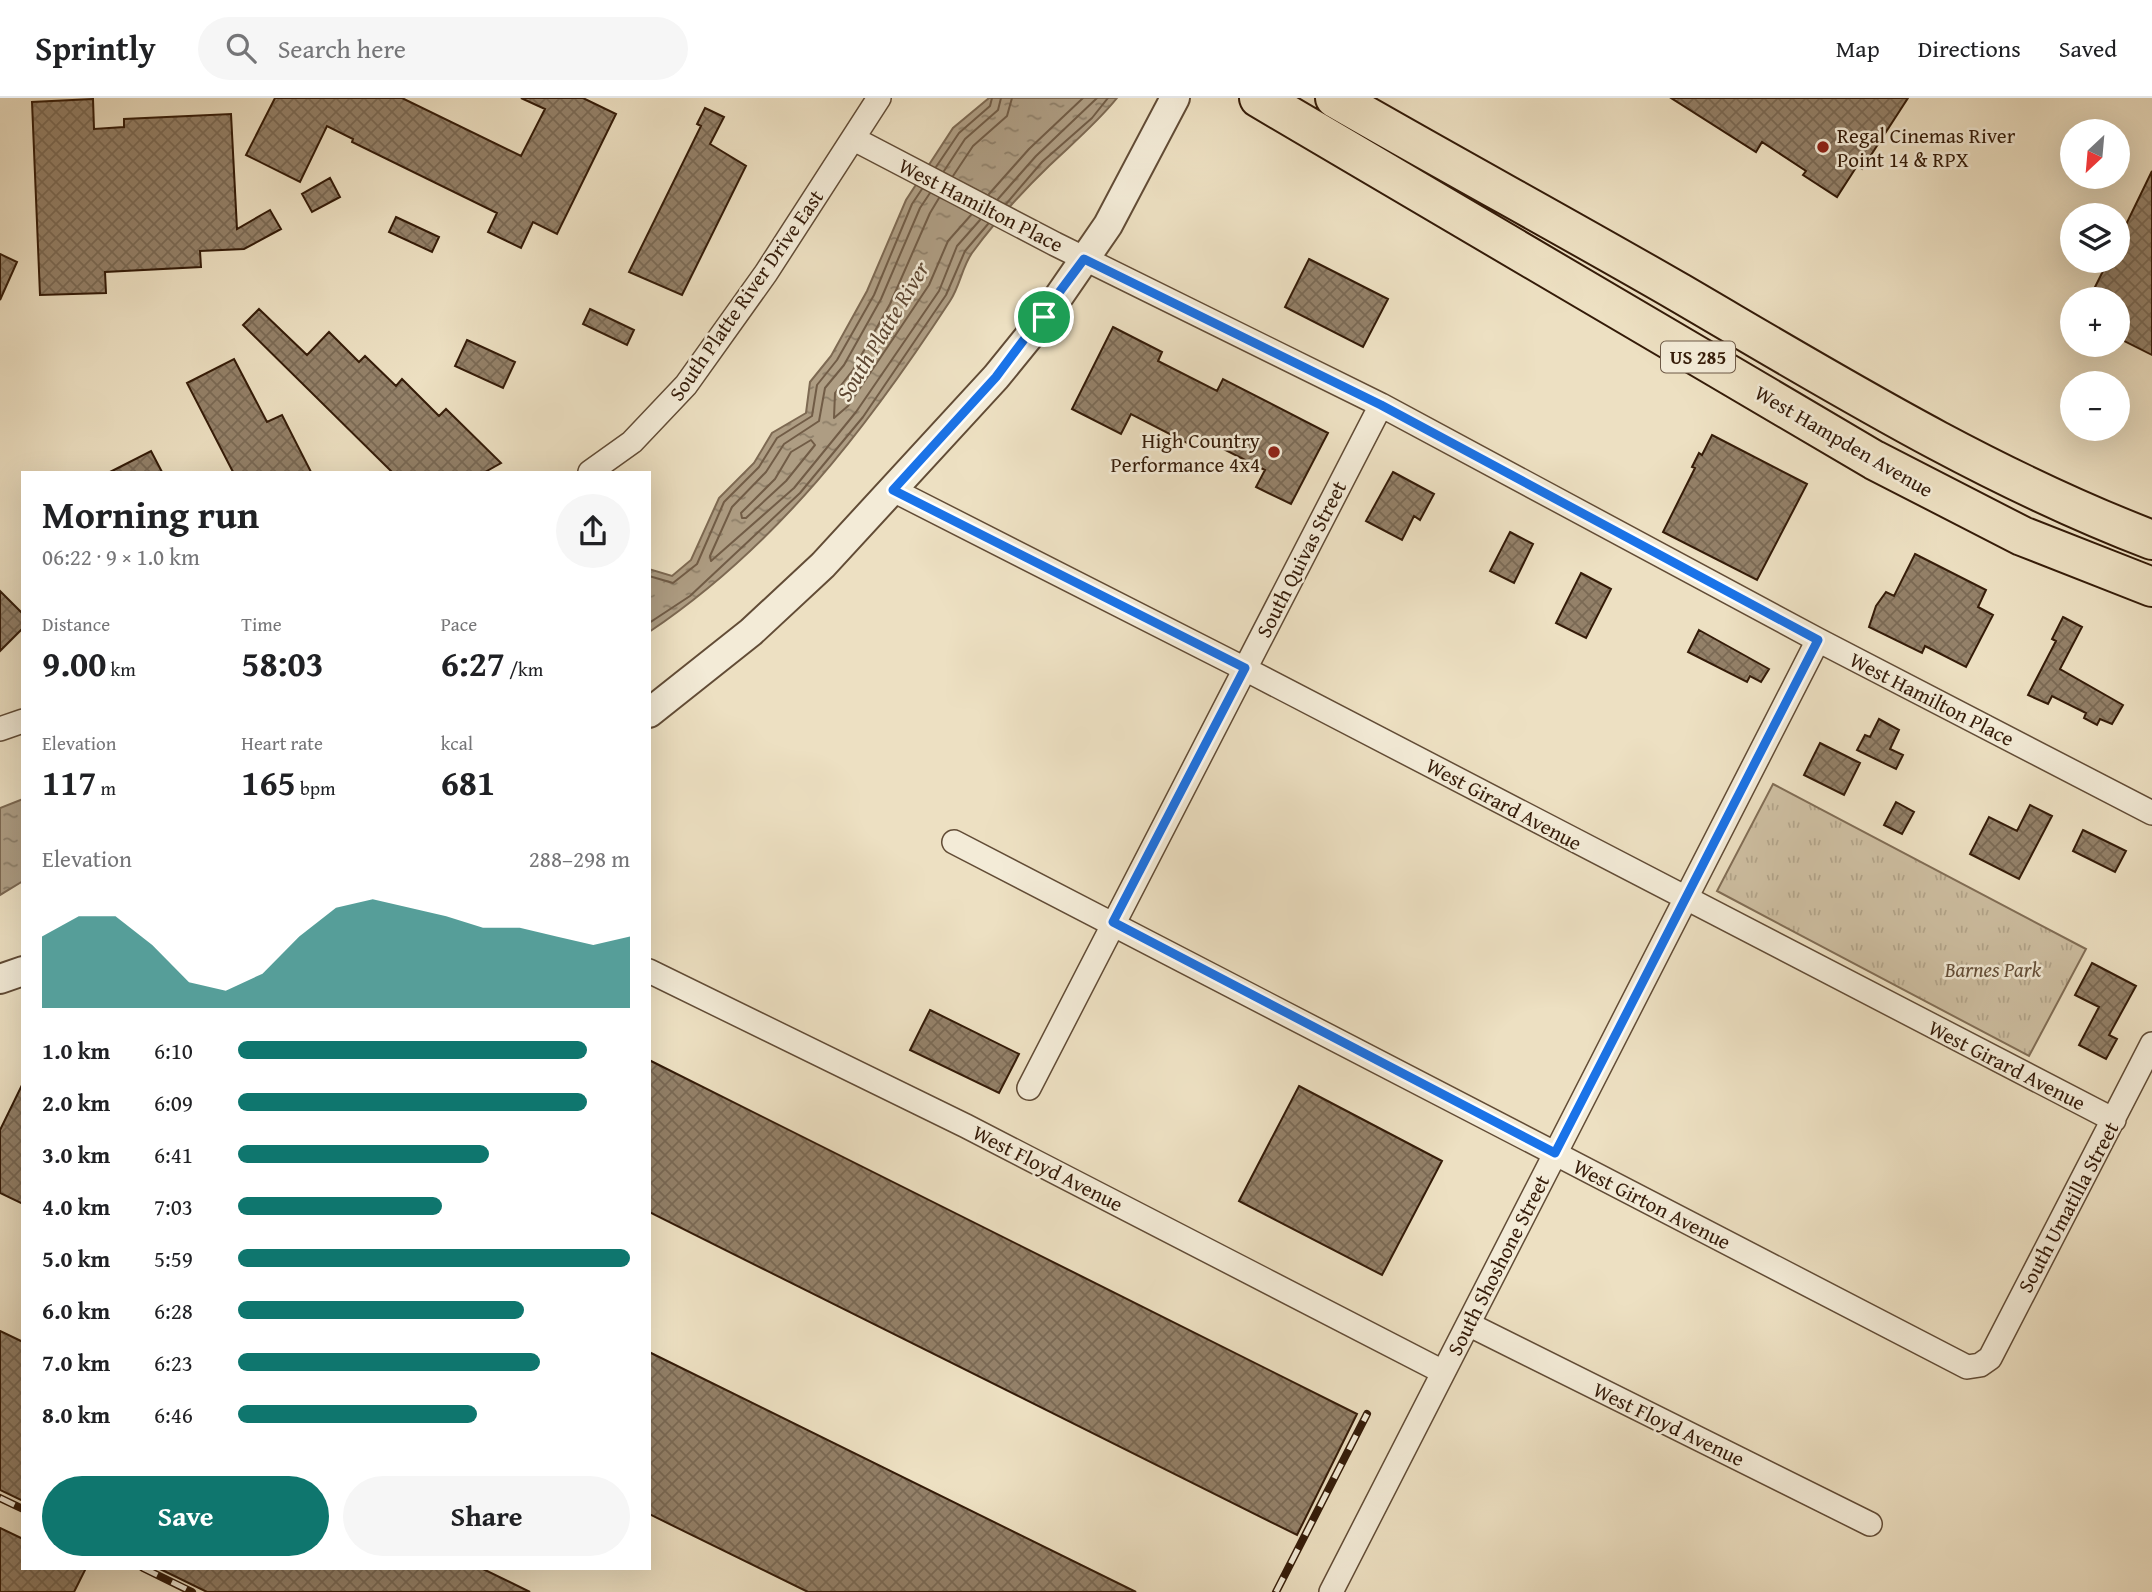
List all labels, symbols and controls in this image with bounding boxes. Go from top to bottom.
search box [198,17,688,80]
text: Sprintly [35,24,156,72]
icon: search [222,29,260,67]
text: Search here [278,29,406,68]
text: Map [1836,31,1880,66]
text: Directions [1918,31,2021,66]
text: Saved [2059,31,2117,66]
north arrow [2060,119,2130,189]
map controls [2060,119,2130,441]
place label: Regal Cinemas River Point 14 & RPX [1837,120,2016,175]
marker: Regal Cinemas River Point 14 & RPX [1815,139,1831,155]
street label: West Hamilton Place [893,150,1069,260]
street label: South Platte River Drive East [661,183,831,407]
button: layers [2060,203,2130,273]
water label: South Platte River [827,254,938,407]
pin [1014,287,1074,347]
button: + [2060,287,2130,357]
icon: arrive [1025,298,1063,336]
road number: US 285 [1661,342,1735,372]
button: − [2060,371,2130,441]
street label: West Hampden Avenue [1749,377,1939,505]
place label: High Country Performance 4x4 [1111,425,1261,480]
marker: High Country Performance 4x4 [1266,444,1282,460]
street label: South Quivas Street [1248,475,1354,643]
text: Morning run [42,486,259,542]
button: share [556,494,630,568]
text: 06:22 · 9 × 1.0 km [42,540,200,573]
text: Distance [42,610,110,638]
text: Time [241,610,282,638]
text: Pace [441,610,477,638]
text: 9.00 [42,638,106,689]
text: 58:03 [241,638,324,689]
text: 6:27 [441,638,505,689]
street label: West Hamilton Place [1844,644,2020,754]
text: km [106,655,136,683]
text: /km [505,655,543,683]
text: Elevation [42,729,116,757]
text: Heart rate [241,729,323,757]
text: kcal [441,729,473,757]
street label: West Girard Avenue [1420,750,1588,858]
text: 117 [42,757,96,808]
text: 165 [241,757,296,808]
text: 681 [441,757,495,808]
text: m [96,774,116,802]
text: bpm [296,774,336,802]
text: Elevation [42,842,132,875]
text: 288–298 m [529,842,630,875]
park label: Barnes Park [1944,954,2042,985]
street label: West Girard Avenue [1923,1012,2091,1118]
text: 1.0 km [42,1034,110,1067]
text: 6:10 [154,1034,193,1067]
text: 2.0 km [42,1086,110,1119]
text: 6:09 [154,1086,193,1119]
street label: South Umatilla Street [2010,1115,2127,1298]
street label: West Floyd Avenue [967,1117,1129,1219]
text: 3.0 km [42,1138,110,1171]
text: 6:41 [154,1138,193,1171]
street label: West Girton Avenue [1568,1151,1736,1257]
street label: South Shoshone Street [1439,1169,1557,1361]
text: 4.0 km [42,1190,110,1223]
text: 7:03 [154,1190,193,1223]
text: 5.0 km [42,1242,110,1275]
text: 5:59 [154,1242,193,1275]
text: 6.0 km [42,1294,110,1327]
text: 6:28 [154,1294,193,1327]
text: 7.0 km [42,1346,110,1379]
text: 6:23 [154,1346,193,1379]
street label: West Floyd Avenue [1588,1374,1750,1474]
text: 8.0 km [42,1398,110,1431]
text: 6:46 [154,1398,193,1431]
button: Save [42,1476,329,1556]
button: Share [343,1476,630,1556]

